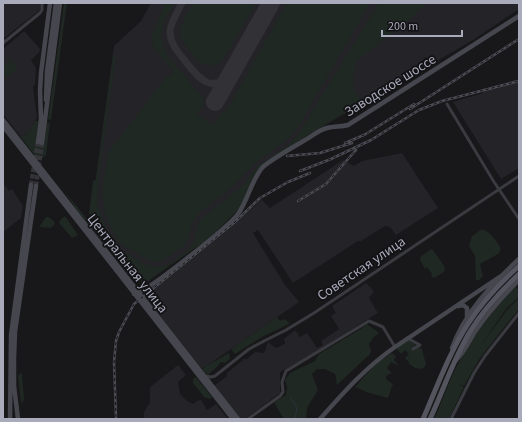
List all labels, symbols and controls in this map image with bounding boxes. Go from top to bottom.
scale bar [382,12,462,38]
text: 200 m [388,18,418,35]
street label: Заводское шоссе [341,50,440,122]
street label: Центральная улица [82,210,172,317]
street label: Советская улица [313,232,410,306]

